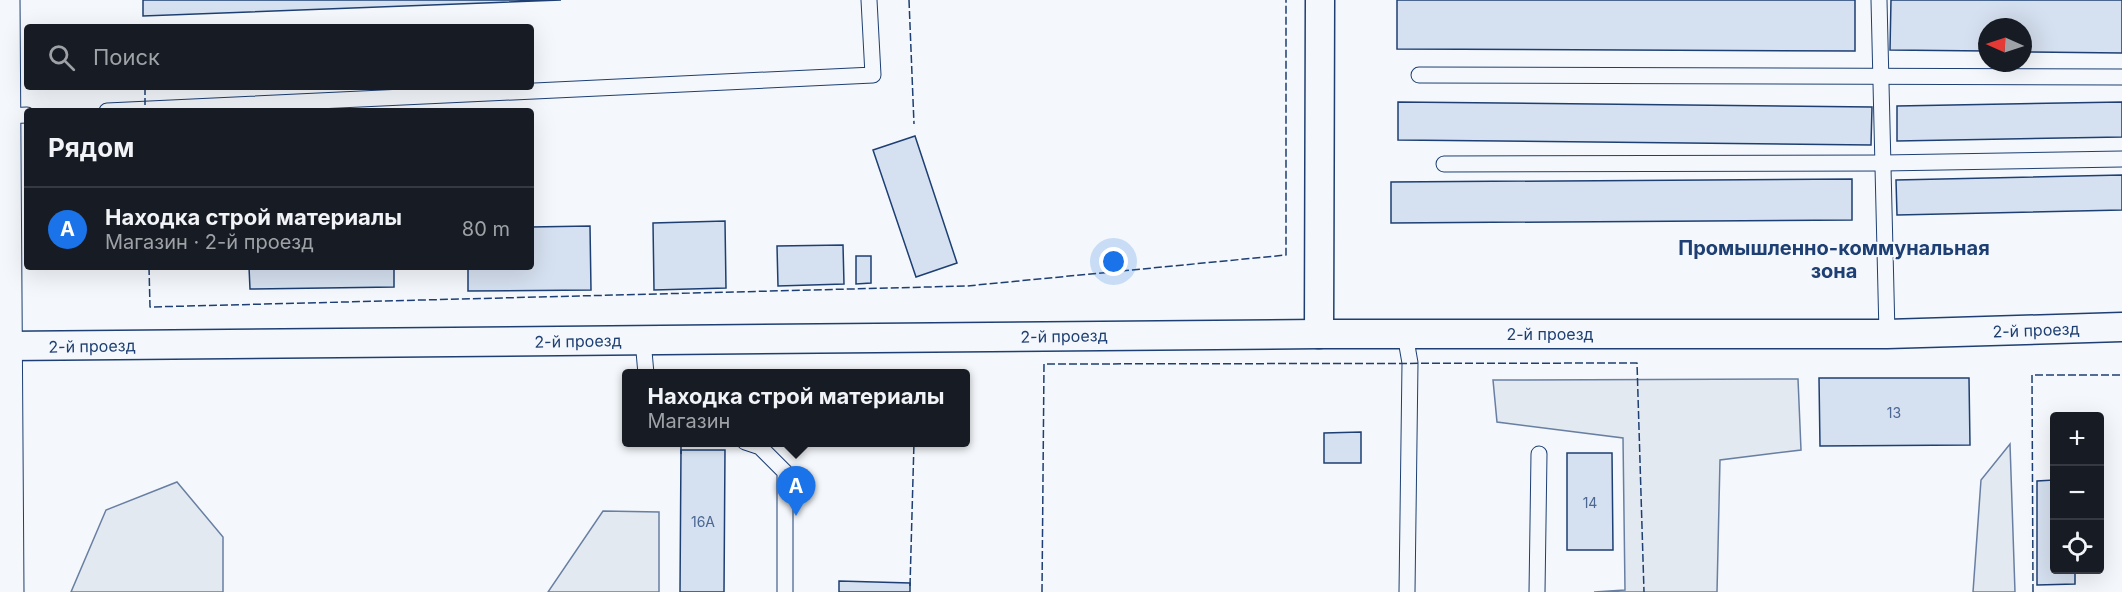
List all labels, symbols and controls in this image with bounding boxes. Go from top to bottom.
north arrow [1978,18,2032,72]
search box [24,24,534,90]
icon: search [45,41,78,74]
text: Поиск [93,44,160,70]
text: Рядом [48,132,134,163]
text: Находка строй материалы [105,204,402,230]
text: A [60,217,75,241]
text: 80 m [462,217,510,241]
text: Магазин · 2-й проезд [105,230,314,254]
district label: Промышленно-коммунальная зона [1678,236,1990,283]
your location [1099,247,1128,276]
street label: 2-й проезд [1992,318,2080,342]
street label: 2-й проезд [1506,324,1594,344]
street label: 2-й проезд [1020,325,1108,347]
street label: 2-й проезд [534,330,622,352]
street label: 2-й проезд [48,335,136,357]
popup [622,369,970,447]
text: Находка строй материалы [648,383,944,409]
house number: 13 [1887,404,1901,421]
text: Магазин [648,409,730,433]
map controls [2050,412,2104,574]
button: + [2050,412,2104,466]
pin: A [776,466,816,516]
button: − [2050,466,2104,520]
house number: 14 [1583,494,1597,511]
house number: 16А [691,513,715,530]
button: locate [2050,520,2104,574]

